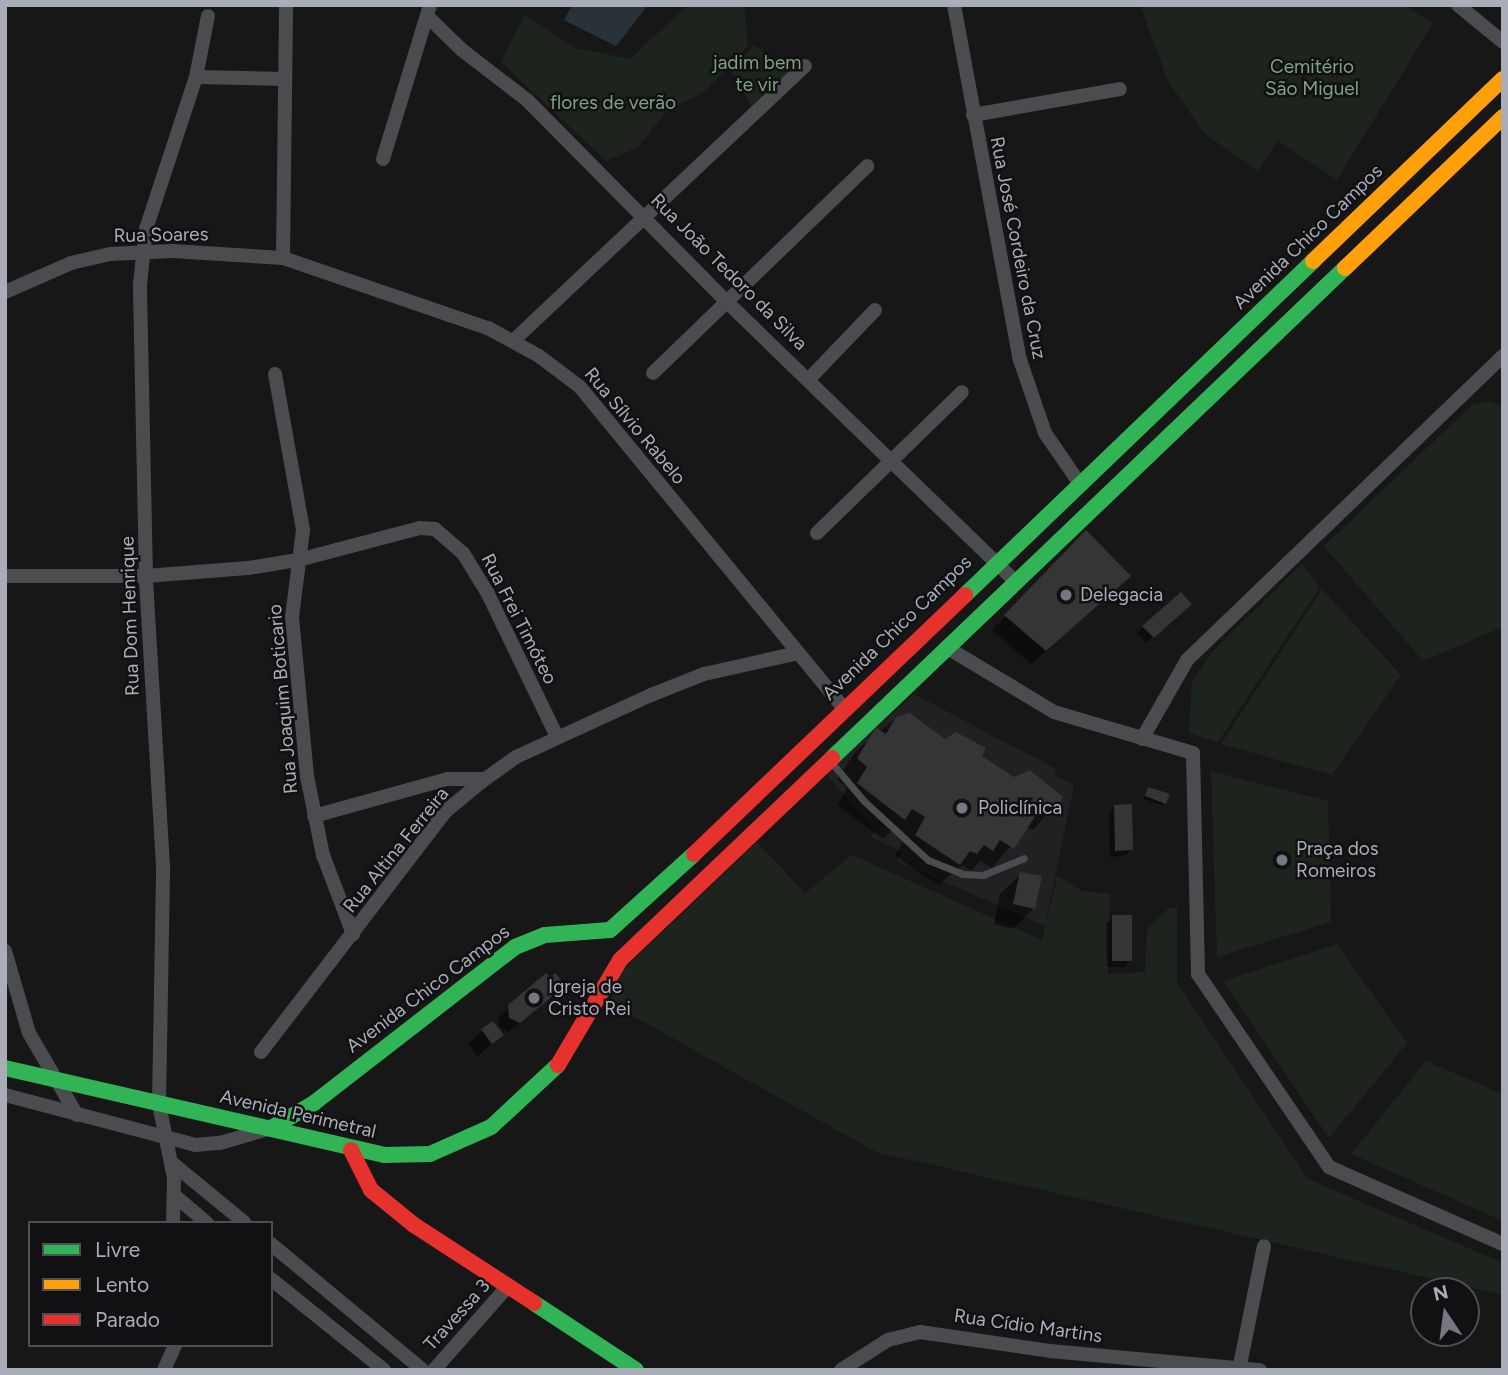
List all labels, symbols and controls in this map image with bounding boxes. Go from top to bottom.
park label: jadim bem te vir [713,52,801,96]
park label: Cemitério São Miguel [1265,56,1359,100]
park label: flores de verão [550,92,676,114]
street label: Rua José Cordeiro da Cruz [985,135,1051,361]
street label: Avenida Chico Campos [1229,160,1387,314]
street label: Rua João Tedoro da Silva [646,189,812,355]
street label: Rua Soares [113,223,209,247]
street label: Rua Sílvio Rabelo [580,363,690,489]
street label: Rua Dom Henrique [116,536,144,696]
street label: Rua Frei Timóteo [476,550,562,688]
street label: Avenida Chico Campos [818,551,976,705]
place label: Delegacia [1080,584,1163,606]
marker: Delegacia [1058,587,1074,603]
street label: Rua Joaquim Boticario [263,603,303,795]
street label: Rua Altina Ferreira [338,783,454,917]
place label: Policlínica [978,797,1062,819]
marker: Policlínica [952,798,972,818]
place label: Praça dos Romeiros [1296,838,1379,882]
marker: Praça dos Romeiros [1274,852,1290,868]
street label: Avenida Chico Campos [342,920,514,1058]
place label: Igreja de Cristo Rei [548,976,631,1020]
marker: Igreja de Cristo Rei [526,990,542,1006]
street label: Avenida Perimetral [218,1085,378,1143]
legend [28,1221,273,1347]
text: Livre [95,1237,140,1262]
text: Lento [95,1272,149,1297]
street label: Travessa 3 [419,1275,495,1355]
north arrow [1410,1277,1480,1347]
text: N [1431,1280,1450,1306]
street label: Rua Cídio Martins [952,1304,1104,1348]
text: Parado [95,1307,160,1332]

